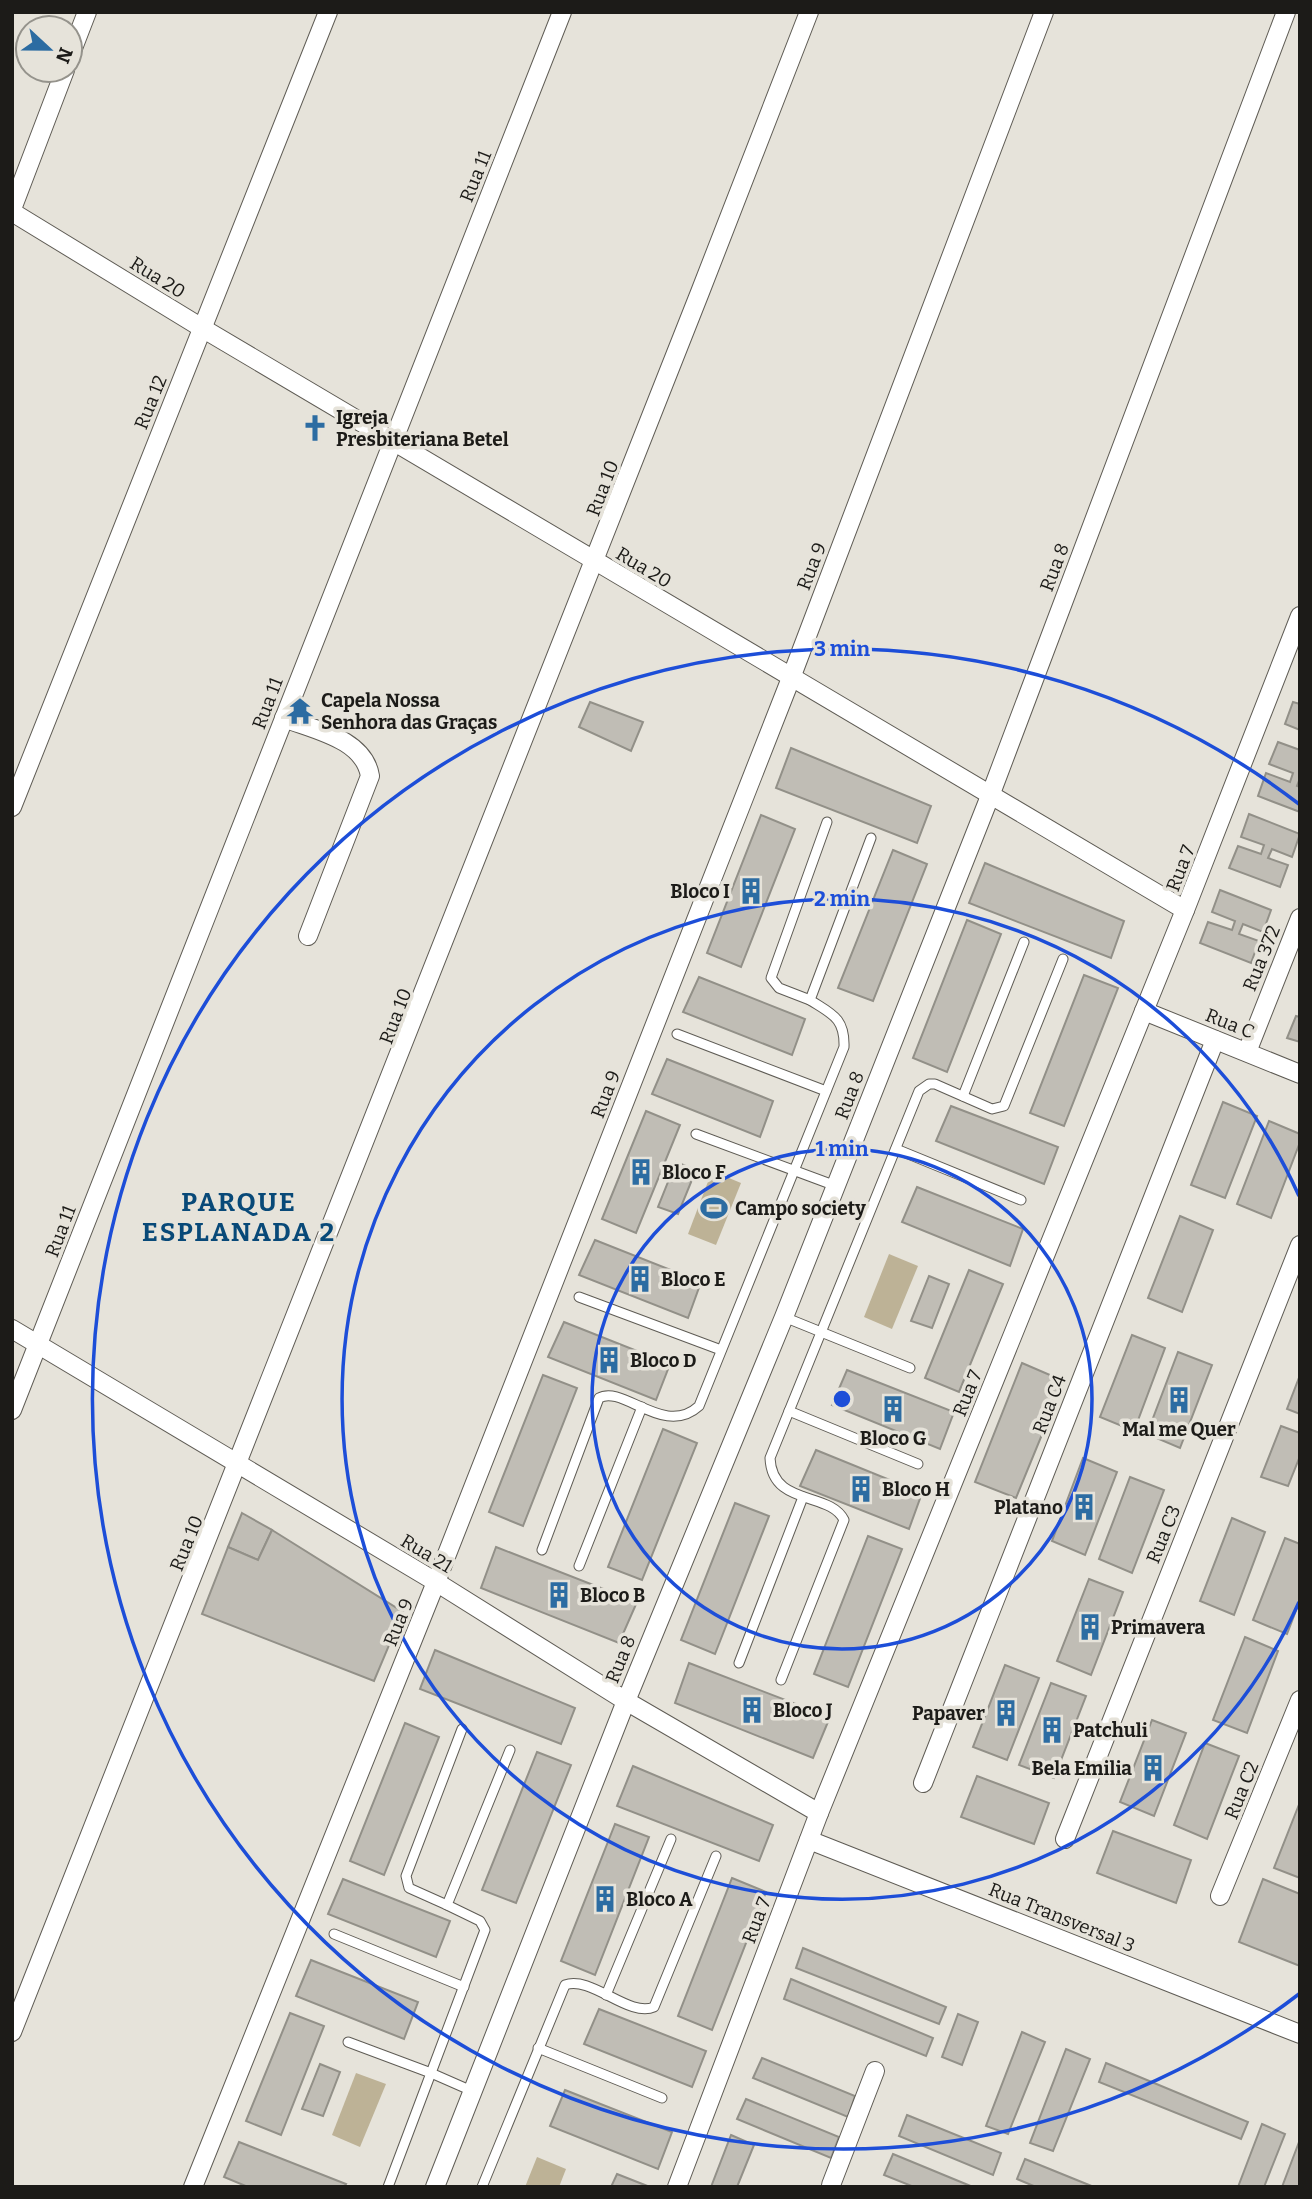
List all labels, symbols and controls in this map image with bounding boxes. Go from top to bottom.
north arrow [14,14,84,84]
text: N [51,44,78,67]
street label: Rua 11 [455,147,496,205]
street label: Rua 20 [126,252,190,303]
street label: Rua 12 [129,372,172,433]
place label: Igreja Presbiteriana Betel [336,406,509,451]
church icon: Igreja Presbiteriana Betel [300,413,330,443]
street label: Rua 10 [581,457,624,519]
street label: Rua 9 [792,539,831,593]
street label: Rua 8 [1035,540,1074,594]
street label: Rua 20 [612,542,676,593]
text: 3 min [814,636,871,662]
street label: Rua 11 [247,674,288,732]
place label: Capela Nossa Senhora das Graças [321,689,497,734]
temple icon: Capela Nossa Senhora das Graças [285,696,315,726]
street label: Rua 7 [1161,841,1200,895]
building icon: Bloco I [736,876,766,906]
place label: Bloco I [670,880,730,903]
text: 2 min [814,886,870,912]
street label: Rua 372 [1238,922,1285,994]
street label: Rua 10 [374,985,417,1047]
street label: Rua C [1202,1003,1258,1044]
street label: Rua 9 [586,1067,625,1121]
street label: Rua 8 [830,1068,869,1122]
text: 1 min [815,1136,869,1162]
building icon: Bloco F [626,1157,656,1187]
place label: Bloco F [662,1161,726,1184]
district label: PARQUE ESPLANADA 2 [142,1187,336,1248]
sports icon: Campo society [699,1193,729,1223]
place label: Campo society [735,1197,866,1220]
street label: Rua 11 [40,1202,81,1260]
building icon: Bloco E [625,1264,655,1294]
place label: Bloco E [661,1268,725,1291]
building icon: Bloco D [594,1345,624,1375]
place label: Bloco D [630,1349,696,1372]
street label: Rua 7 [948,1366,987,1420]
street label: Rua C4 [1028,1371,1071,1437]
building icon: Mal me Quer [1164,1385,1194,1415]
centre of rings [830,1387,854,1411]
building icon: Bloco G [878,1394,908,1424]
place label: Mal me Quer [1122,1418,1236,1441]
place label: Bloco G [860,1427,927,1450]
building icon: Bloco H [846,1474,876,1504]
place label: Bloco H [882,1478,950,1501]
building icon: Platano [1069,1492,1099,1522]
place label: Platano [994,1496,1063,1519]
street label: Rua C3 [1141,1502,1186,1567]
street label: Rua 10 [165,1512,208,1574]
street label: Rua 21 [397,1529,457,1578]
building icon: Bloco B [544,1580,574,1610]
place label: Bloco B [580,1584,645,1607]
street label: Rua 9 [379,1595,418,1649]
building icon: Primavera [1075,1612,1105,1642]
place label: Primavera [1111,1616,1206,1639]
street label: Rua 8 [601,1632,640,1686]
building icon: Bloco J [737,1695,767,1725]
building icon: Papaver [991,1698,1021,1728]
place label: Bloco J [773,1699,832,1722]
place label: Papaver [912,1702,985,1725]
building icon: Patchuli [1037,1715,1067,1745]
place label: Patchuli [1073,1719,1148,1742]
building icon: Bela Emilia [1138,1753,1168,1783]
place label: Bela Emilia [1032,1757,1132,1780]
street label: Rua C2 [1219,1758,1263,1823]
street label: Rua Transversal 3 [985,1878,1138,1957]
building icon: Bloco A [590,1884,620,1914]
place label: Bloco A [626,1888,693,1911]
street label: Rua 7 [737,1893,776,1947]

